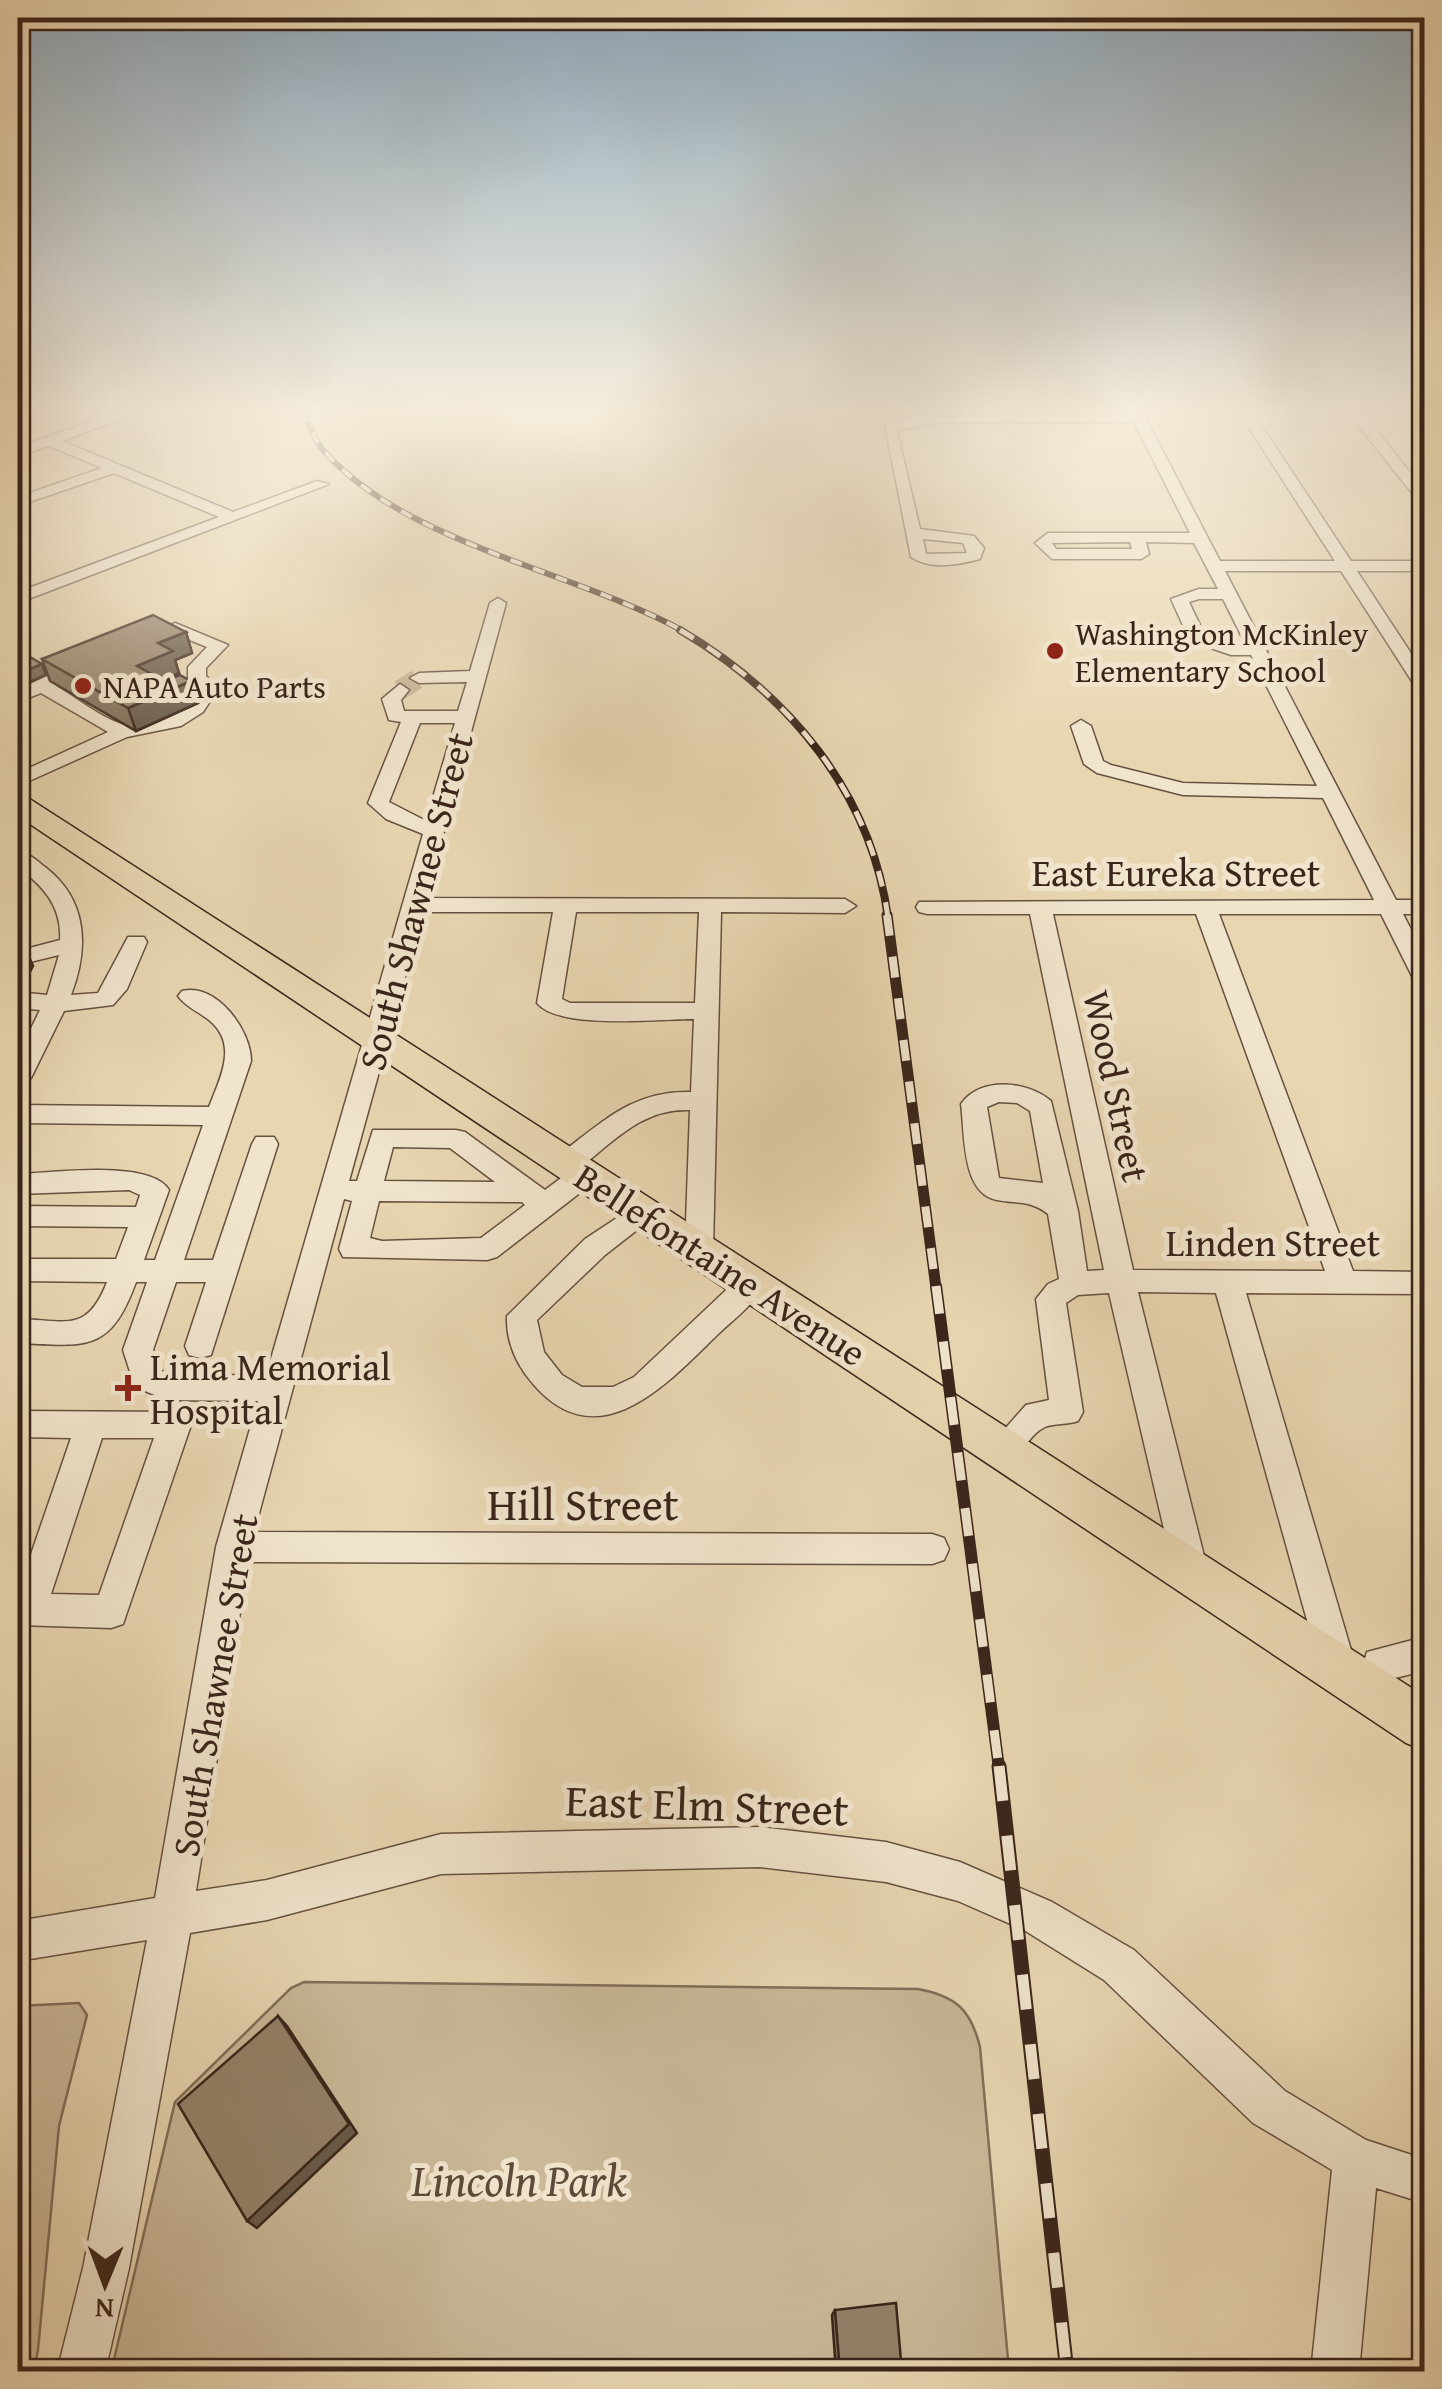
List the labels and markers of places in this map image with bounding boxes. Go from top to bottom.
place label: Washington McKinley Elementary School [1075,610,1369,694]
marker: Washington McKinley Elementary School [1044,640,1066,662]
place label: NAPA Auto Parts [103,663,326,710]
marker: NAPA Auto Parts [72,675,94,697]
place label: Lima Memorial Hospital [150,1338,391,1438]
marker: Lima Memorial Hospital [115,1375,141,1401]

